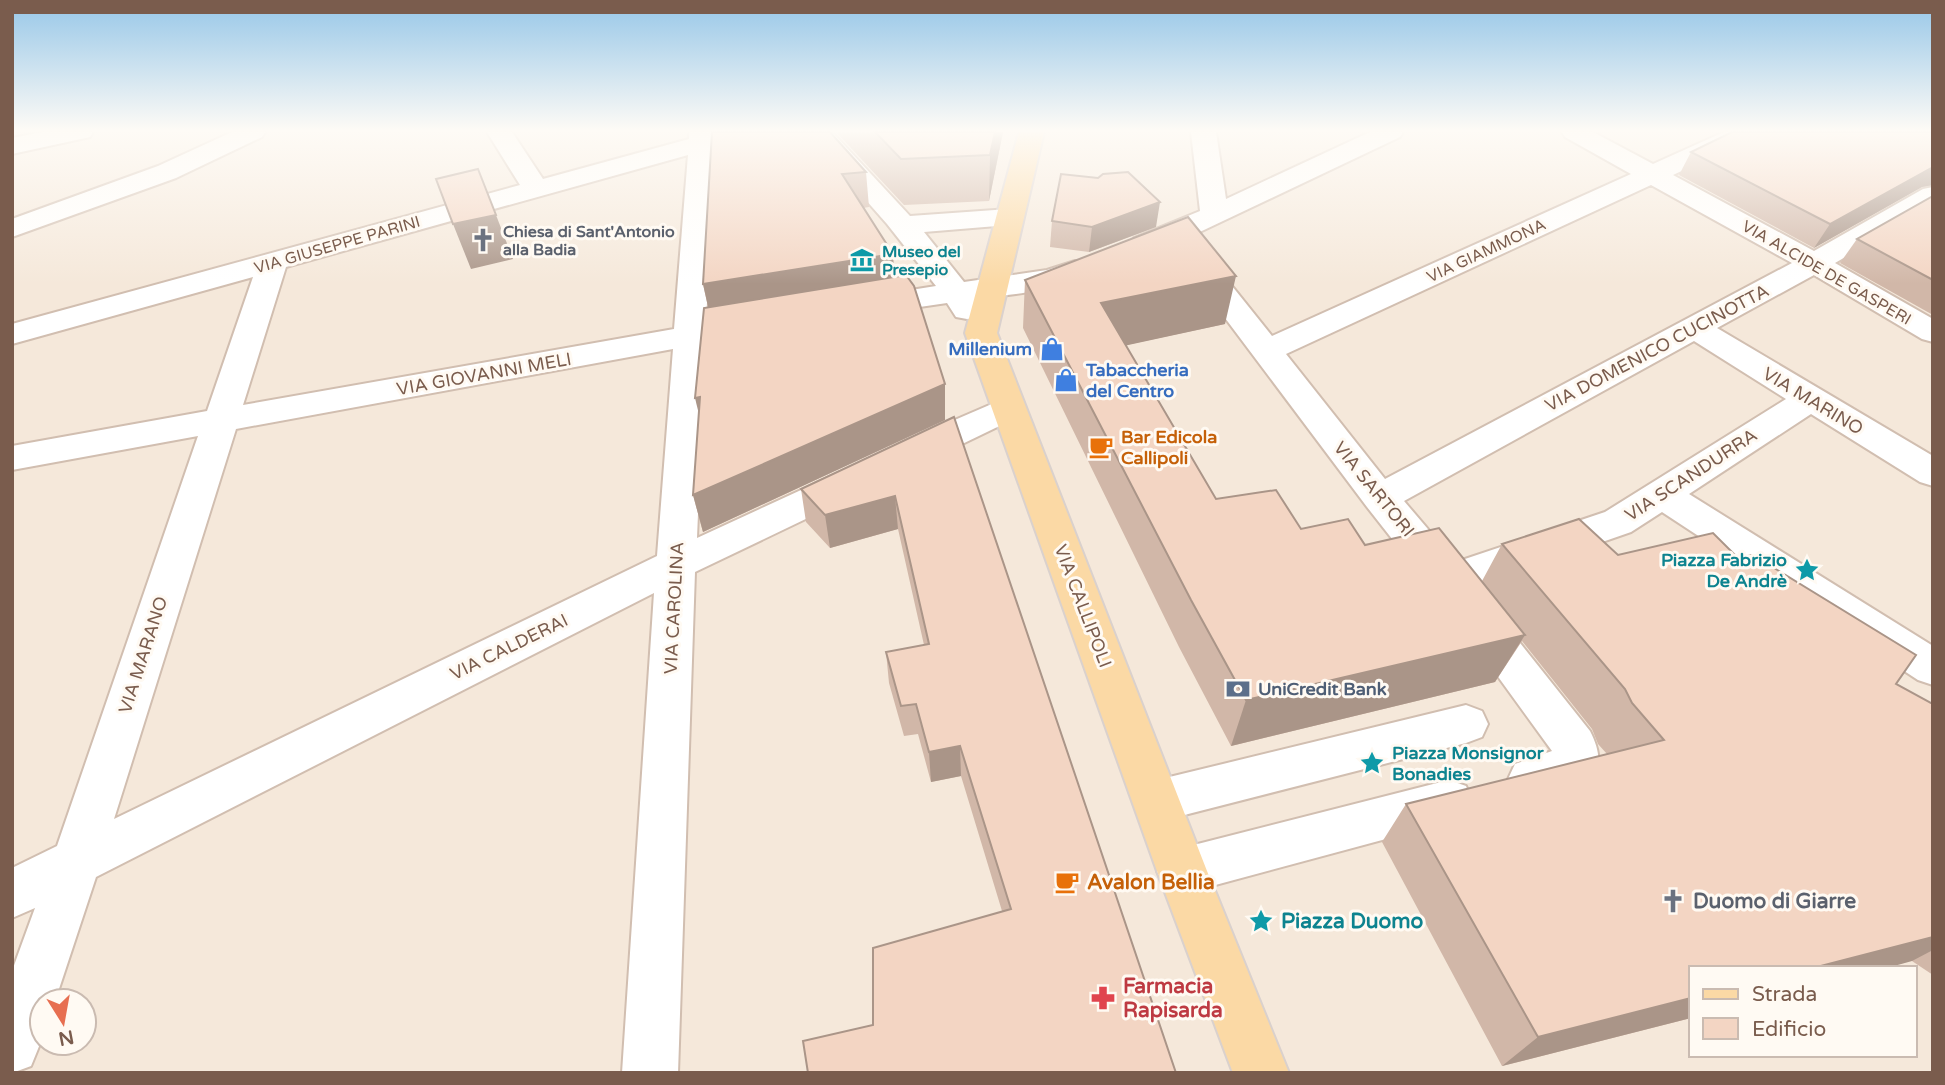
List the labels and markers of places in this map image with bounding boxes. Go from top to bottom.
place label: Chiesa di Sant'Antonio alla Badia [503,222,675,260]
church icon: Chiesa di Sant'Antonio alla Badia [469,226,497,254]
place label: Museo del Presepio [882,242,961,280]
museum icon: Museo del Presepio [848,246,876,274]
shop icon: Millenium [1038,335,1066,363]
place label: Millenium [948,338,1032,360]
place label: Tabaccheria del Centro [1085,359,1189,402]
shop icon: Tabaccheria del Centro [1052,366,1080,394]
place label: Bar Edicola Callipoli [1121,426,1217,469]
cafe icon: Bar Edicola Callipoli [1087,433,1115,461]
place label: Piazza Fabrizio De Andrè [1661,549,1787,592]
place icon: Piazza Fabrizio De Andrè [1793,556,1821,584]
bank icon: UniCredit Bank [1224,675,1252,703]
place label: UniCredit Bank [1258,678,1387,700]
place label: Piazza Monsignor Bonadies [1392,742,1545,785]
place icon: Piazza Monsignor Bonadies [1358,749,1386,777]
cafe icon: Avalon Bellia [1053,868,1081,896]
place label: Avalon Bellia [1087,870,1215,895]
church icon: Duomo di Giarre [1659,887,1687,915]
place label: Duomo di Giarre [1693,889,1856,914]
place icon: Piazza Duomo [1247,907,1275,935]
place label: Piazza Duomo [1281,909,1424,934]
place label: Farmacia Rapisarda [1123,974,1223,1023]
pharmacy icon: Farmacia Rapisarda [1089,984,1117,1012]

